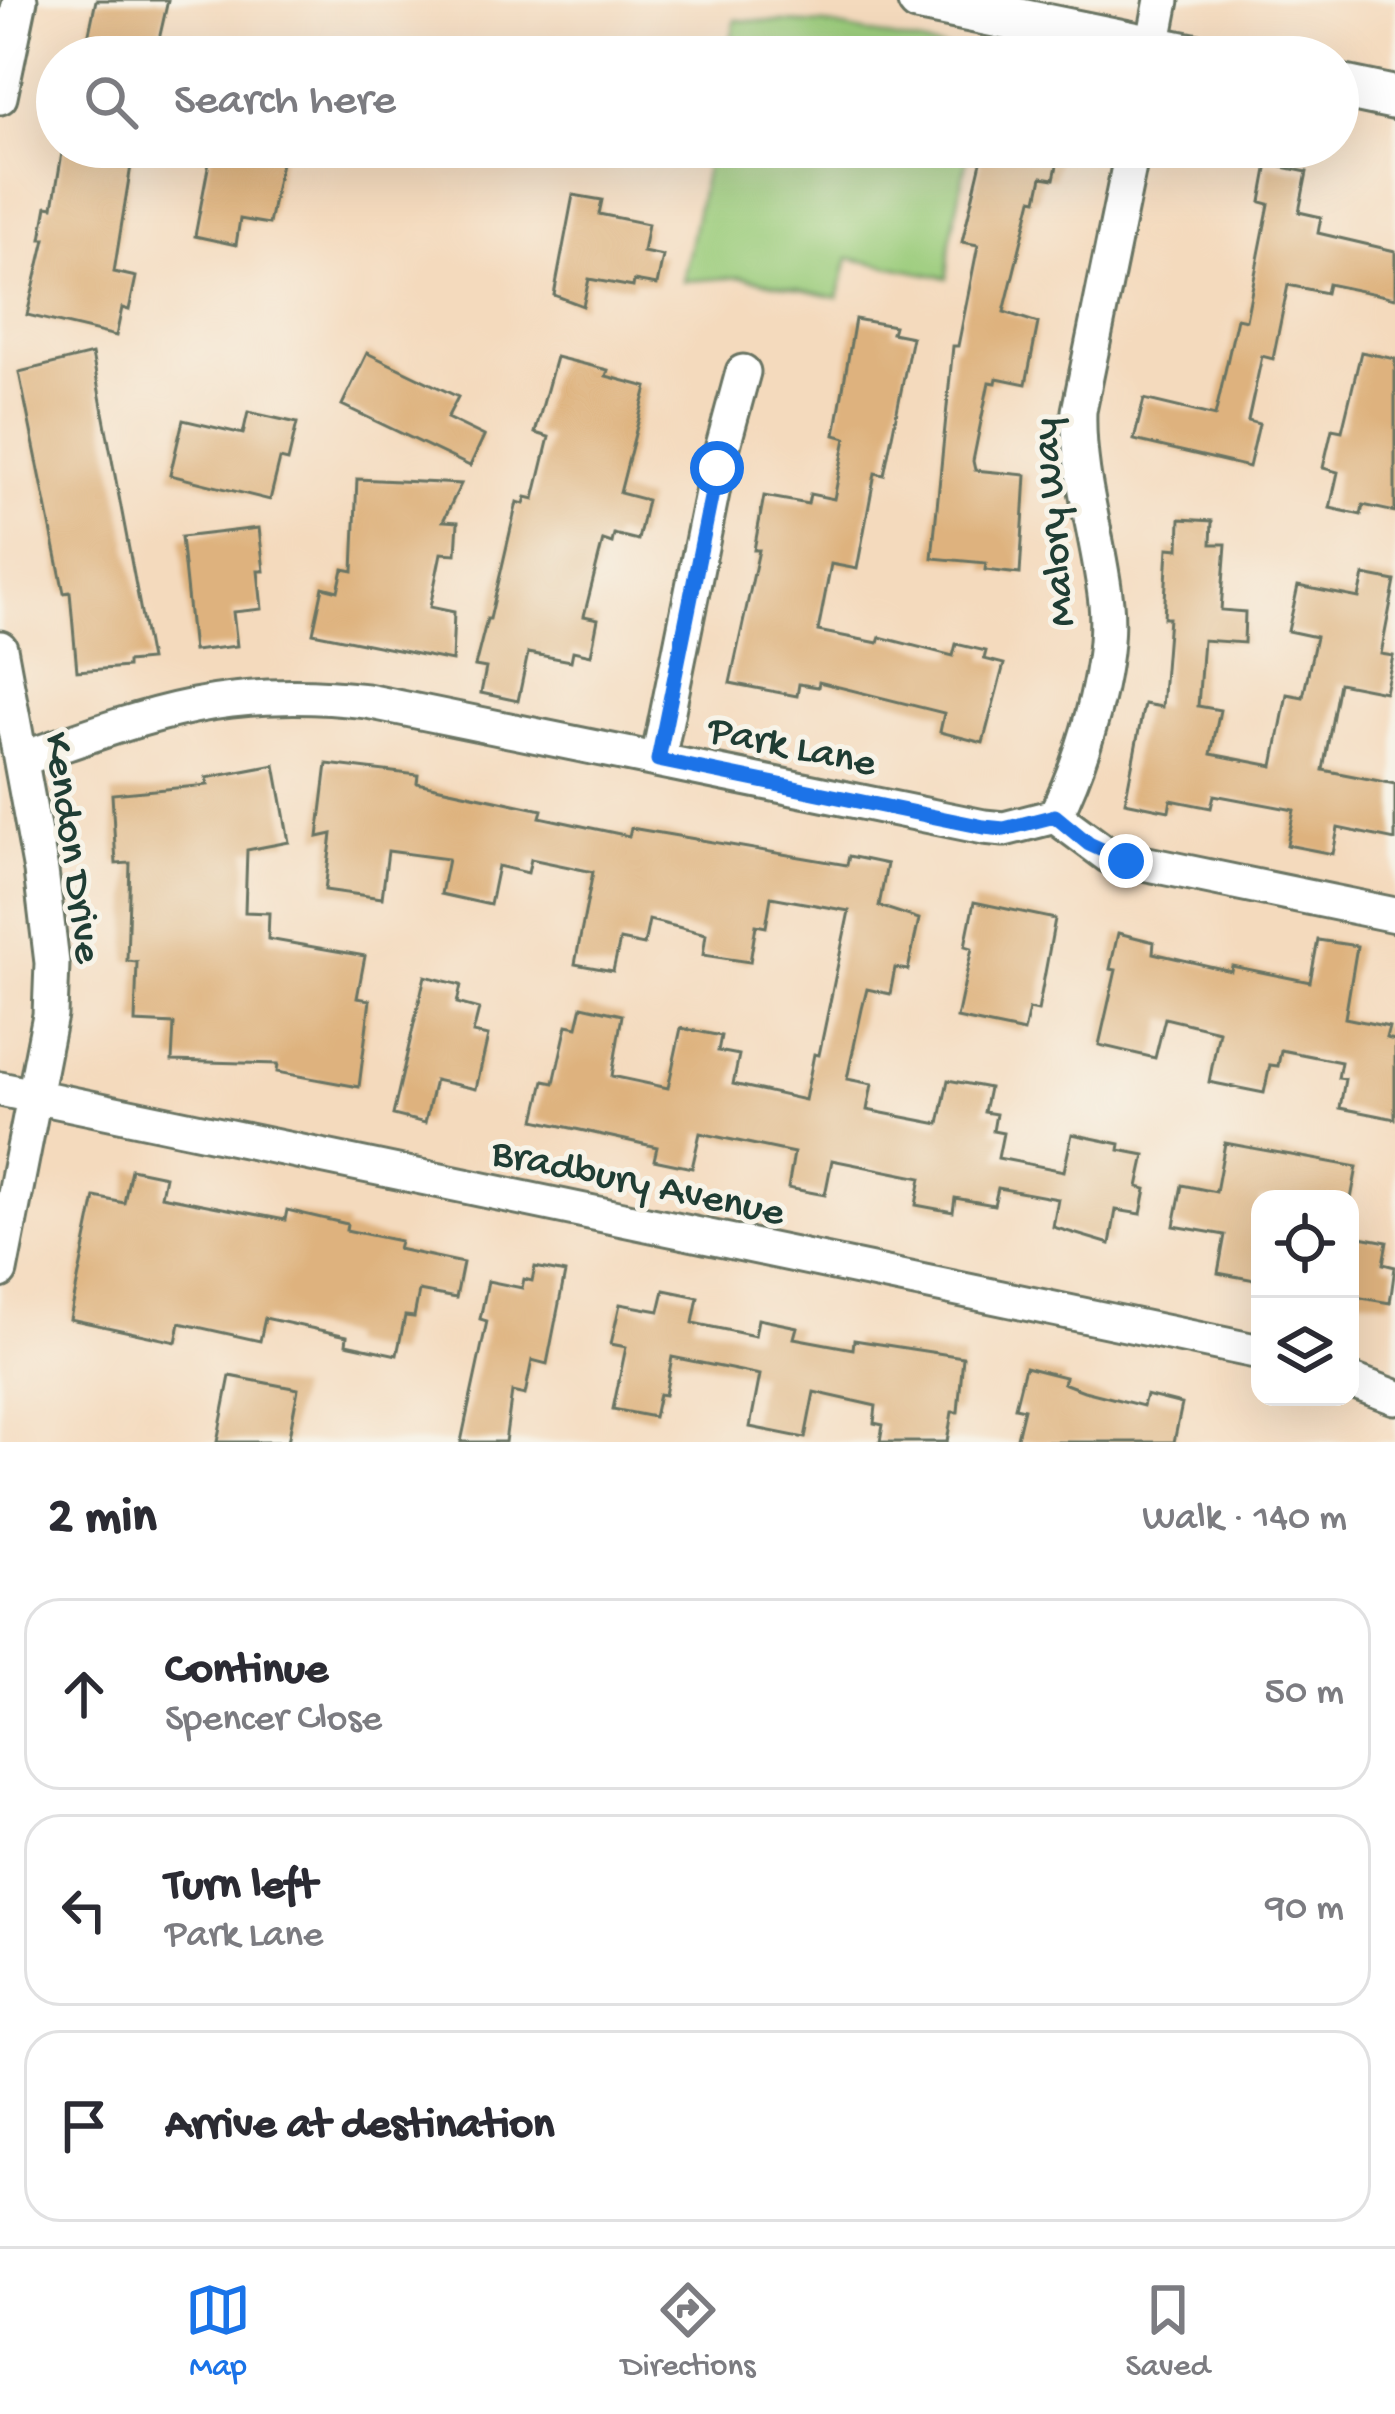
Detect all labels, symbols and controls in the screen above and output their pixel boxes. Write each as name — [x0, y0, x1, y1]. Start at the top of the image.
search box — [36, 36, 1359, 168]
icon: search — [78, 69, 144, 135]
text: Search here — [174, 76, 396, 129]
street label: Malory Way — [1023, 416, 1090, 628]
route start — [690, 441, 744, 495]
street label: Park Lane — [701, 707, 881, 791]
street label: Kendon Drive — [29, 729, 110, 968]
route end — [1099, 834, 1153, 888]
street label: Bradbury Avenue — [486, 1130, 790, 1241]
map controls — [1251, 1190, 1359, 1406]
button: locate — [1251, 1190, 1359, 1298]
button: layers — [1251, 1298, 1359, 1406]
text: 2 min — [48, 1490, 157, 1550]
text: Walk · 140 m — [1142, 1497, 1347, 1543]
text: Continue — [165, 1645, 328, 1698]
icon: ahead — [51, 1661, 117, 1727]
text: 50 m — [1264, 1671, 1344, 1717]
text: Spencer Close — [165, 1698, 382, 1744]
text: Turn left — [165, 1861, 317, 1914]
icon: left — [51, 1877, 117, 1943]
text: 90 m — [1265, 1887, 1344, 1933]
text: Park Lane — [165, 1914, 323, 1960]
icon: arrive — [51, 2093, 117, 2159]
text: Arrive at destination — [165, 2100, 554, 2153]
tab: Map — [185, 2277, 251, 2387]
tab: Directions — [621, 2277, 755, 2387]
tab: Saved — [1125, 2277, 1210, 2387]

